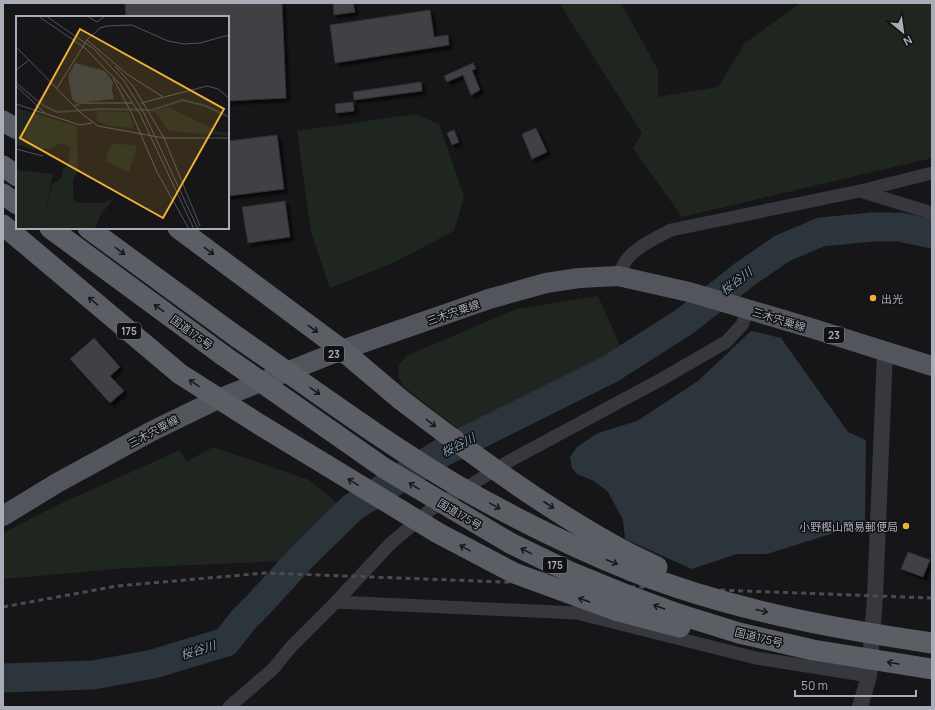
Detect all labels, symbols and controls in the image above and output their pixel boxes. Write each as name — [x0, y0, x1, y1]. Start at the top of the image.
north arrow — [883, 12, 923, 52]
inset map — [16, 16, 229, 229]
text: N — [901, 33, 915, 50]
one-way arrow — [114, 247, 125, 255]
one-way arrow — [204, 247, 215, 256]
water label: 桜谷川 — [717, 262, 757, 299]
place label: 出光 — [881, 291, 903, 306]
marker: 出光 — [868, 293, 878, 303]
one-way arrow — [88, 296, 98, 305]
street label: 三木宍粟線 — [425, 296, 481, 328]
one-way arrow — [154, 304, 165, 312]
street label: 三木宍粟線 — [751, 304, 807, 334]
street label: 国道175号 — [168, 311, 216, 353]
road number: 175 — [117, 323, 141, 339]
one-way arrow — [308, 325, 319, 334]
road number: 23 — [824, 327, 844, 343]
road number: 23 — [324, 346, 344, 362]
one-way arrow — [189, 379, 200, 387]
one-way arrow — [309, 387, 320, 395]
street label: 三木宍粟線 — [125, 411, 181, 451]
one-way arrow — [426, 418, 437, 427]
water label: 桜谷川 — [438, 428, 480, 461]
one-way arrow — [347, 477, 359, 485]
one-way arrow — [409, 482, 420, 490]
street label: 国道175号 — [435, 495, 485, 533]
one-way arrow — [543, 502, 555, 510]
one-way arrow — [489, 503, 501, 511]
place label: 小野樫山簡易郵便局 — [799, 519, 898, 534]
marker: 小野樫山簡易郵便局 — [901, 521, 911, 531]
one-way arrow — [459, 544, 471, 551]
one-way arrow — [520, 547, 532, 554]
road number: 175 — [543, 557, 567, 573]
one-way arrow — [606, 559, 618, 567]
one-way arrow — [578, 595, 590, 603]
one-way arrow — [652, 603, 665, 610]
one-way arrow — [756, 608, 769, 616]
street label: 国道175号 — [733, 624, 785, 650]
water label: 桜谷川 — [178, 636, 220, 663]
one-way arrow — [887, 659, 900, 667]
scale bar — [795, 672, 916, 698]
text: 50 m — [801, 677, 828, 694]

